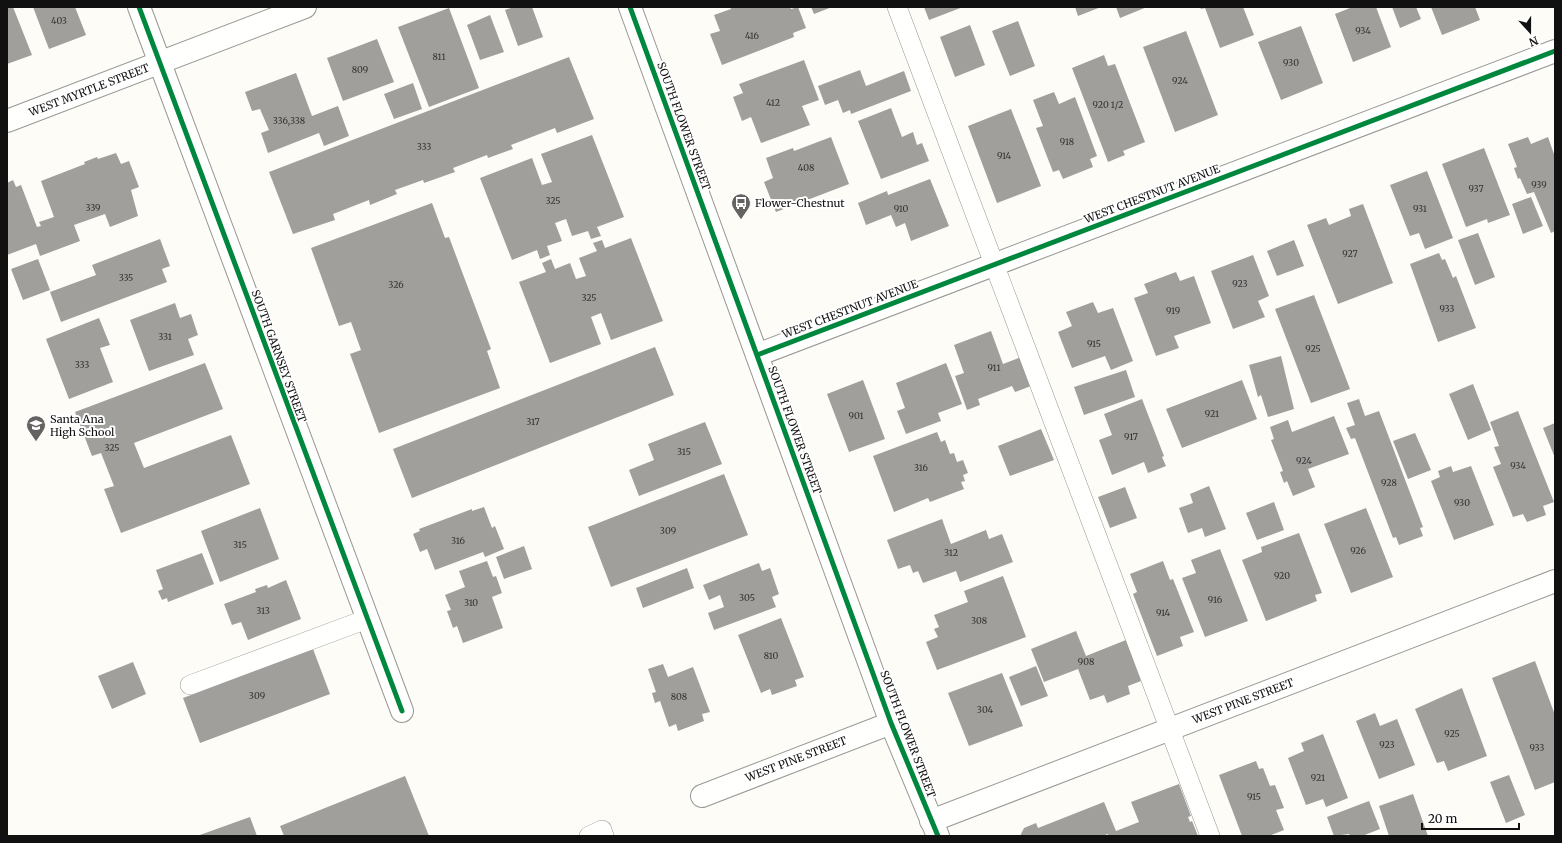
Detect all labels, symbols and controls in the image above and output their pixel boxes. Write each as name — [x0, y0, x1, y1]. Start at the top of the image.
north arrow — [1510, 12, 1550, 52]
house number: 403 — [51, 15, 67, 26]
house number: 934 — [1355, 25, 1371, 36]
house number: 416 — [745, 30, 760, 41]
text: N — [1527, 33, 1540, 50]
house number: 811 — [433, 51, 445, 62]
house number: 930 — [1283, 57, 1299, 68]
street label: WEST MYRTLE STREET — [26, 60, 151, 120]
street label: SOUTH FLOWER STREET — [654, 60, 714, 192]
house number: 809 — [352, 64, 368, 75]
house number: 924 — [1172, 75, 1188, 86]
house number: 412 — [766, 97, 780, 108]
house number: 920 1/2 — [1093, 99, 1123, 110]
house number: 336,338 — [273, 115, 305, 127]
house number: 918 — [1060, 136, 1074, 147]
house number: 333 — [417, 141, 431, 152]
house number: 914 — [997, 150, 1012, 161]
house number: 408 — [798, 162, 814, 173]
street label: WEST CHESTNUT AVENUE — [1081, 162, 1222, 227]
house number: 939 — [1531, 179, 1547, 190]
house number: 937 — [1468, 183, 1484, 194]
bus stop icon: Flower-Chestnut — [730, 192, 752, 220]
house number: 325 — [545, 195, 561, 206]
place label: Flower-Chestnut — [755, 196, 845, 210]
house number: 339 — [85, 202, 101, 213]
house number: 910 — [894, 203, 908, 214]
house number: 931 — [1413, 203, 1427, 214]
house number: 927 — [1342, 248, 1358, 259]
house number: 335 — [119, 272, 133, 283]
street label: WEST CHESTNUT AVENUE — [779, 277, 920, 342]
house number: 923 — [1232, 278, 1248, 289]
house number: 326 — [388, 279, 404, 290]
street label: SOUTH GARNSEY STREET — [248, 288, 310, 425]
house number: 325 — [581, 292, 597, 303]
house number: 933 — [1440, 303, 1454, 314]
house number: 919 — [1166, 305, 1180, 316]
house number: 331 — [158, 331, 172, 342]
house number: 915 — [1087, 338, 1101, 349]
house number: 925 — [1305, 343, 1321, 354]
house number: 333 — [75, 359, 89, 370]
house number: 911 — [988, 362, 1000, 373]
street label: SOUTH FLOWER STREET — [765, 364, 825, 496]
house number: 921 — [1205, 408, 1219, 419]
house number: 901 — [849, 410, 863, 421]
place label: Santa Ana High School — [50, 412, 115, 439]
school or university icon: Santa Ana High School — [25, 414, 47, 442]
house number: 317 — [526, 416, 540, 427]
house number: 917 — [1124, 431, 1138, 442]
house number: 325 — [104, 442, 120, 453]
house number: 315 — [677, 446, 691, 457]
house number: 924 — [1296, 455, 1312, 466]
house number: 934 — [1510, 460, 1526, 471]
house number: 316 — [914, 462, 929, 473]
house number: 928 — [1381, 477, 1397, 488]
house number: 930 — [1454, 497, 1470, 508]
house number: 309 — [660, 525, 676, 536]
house number: 316 — [451, 535, 466, 546]
house number: 315 — [233, 539, 247, 550]
house number: 926 — [1350, 545, 1366, 556]
house number: 312 — [944, 547, 958, 558]
house number: 920 — [1274, 570, 1290, 581]
house number: 305 — [739, 592, 755, 603]
house number: 916 — [1208, 594, 1223, 605]
house number: 310 — [464, 597, 478, 608]
house number: 313 — [256, 605, 270, 616]
house number: 914 — [1156, 607, 1171, 618]
house number: 308 — [971, 615, 987, 626]
house number: 810 — [764, 650, 778, 661]
house number: 908 — [1078, 656, 1094, 667]
street label: SOUTH FLOWER STREET — [877, 668, 939, 800]
street label: WEST PINE STREET — [1189, 675, 1296, 727]
house number: 309 — [249, 690, 265, 701]
house number: 808 — [671, 691, 687, 702]
house number: 304 — [977, 704, 994, 715]
house number: 925 — [1444, 728, 1460, 739]
street label: WEST PINE STREET — [742, 733, 849, 785]
house number: 923 — [1379, 739, 1395, 750]
house number: 933 — [1530, 742, 1544, 753]
house number: 921 — [1311, 772, 1325, 783]
house number: 915 — [1247, 791, 1261, 802]
scale bar — [1422, 805, 1519, 831]
text: 20 m — [1428, 811, 1457, 826]

